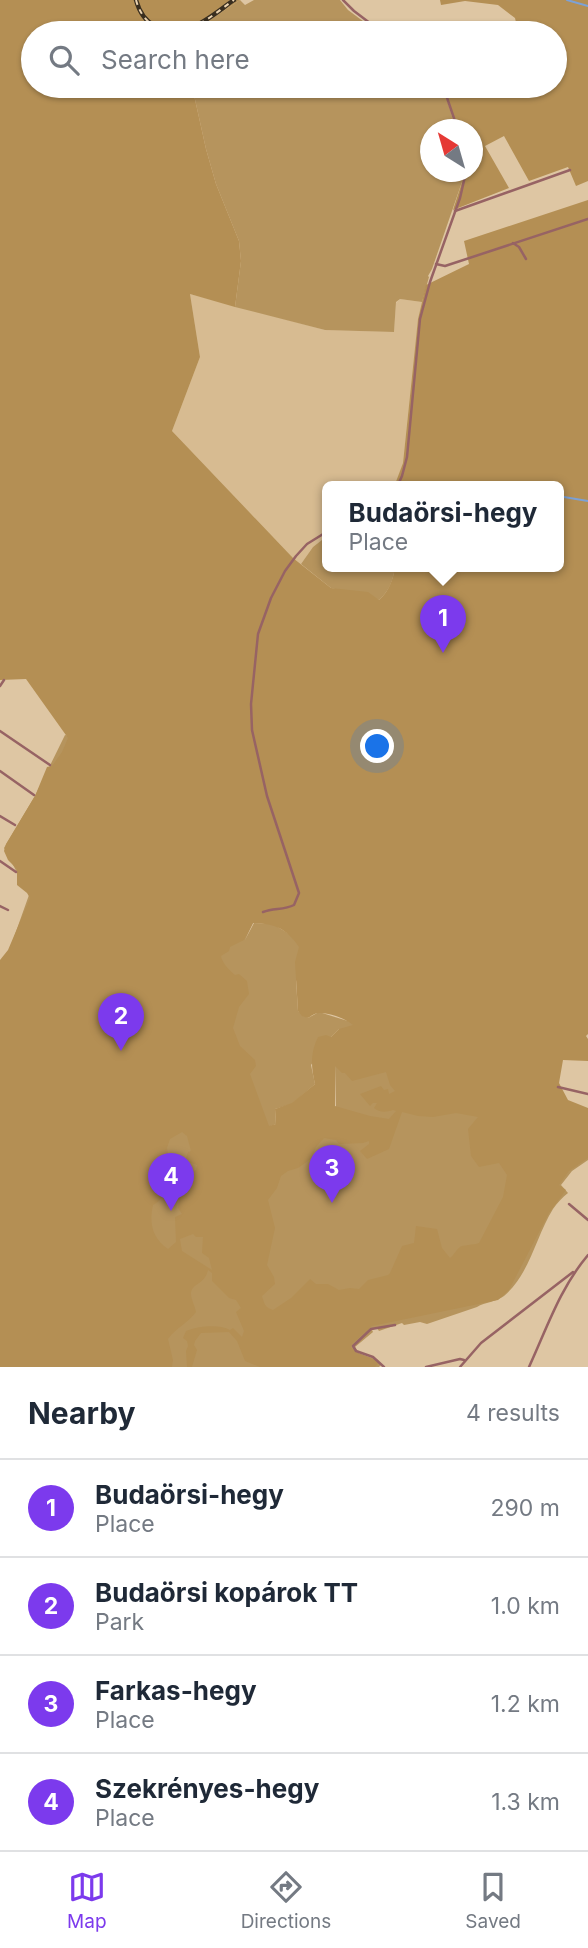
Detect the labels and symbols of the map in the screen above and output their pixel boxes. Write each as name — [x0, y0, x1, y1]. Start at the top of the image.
north arrow — [420, 119, 483, 182]
pin: 1 — [420, 595, 466, 653]
your location — [360, 729, 394, 763]
pin: 2 — [98, 993, 144, 1051]
pin: 3 — [309, 1145, 355, 1203]
pin: 4 — [148, 1153, 194, 1211]

